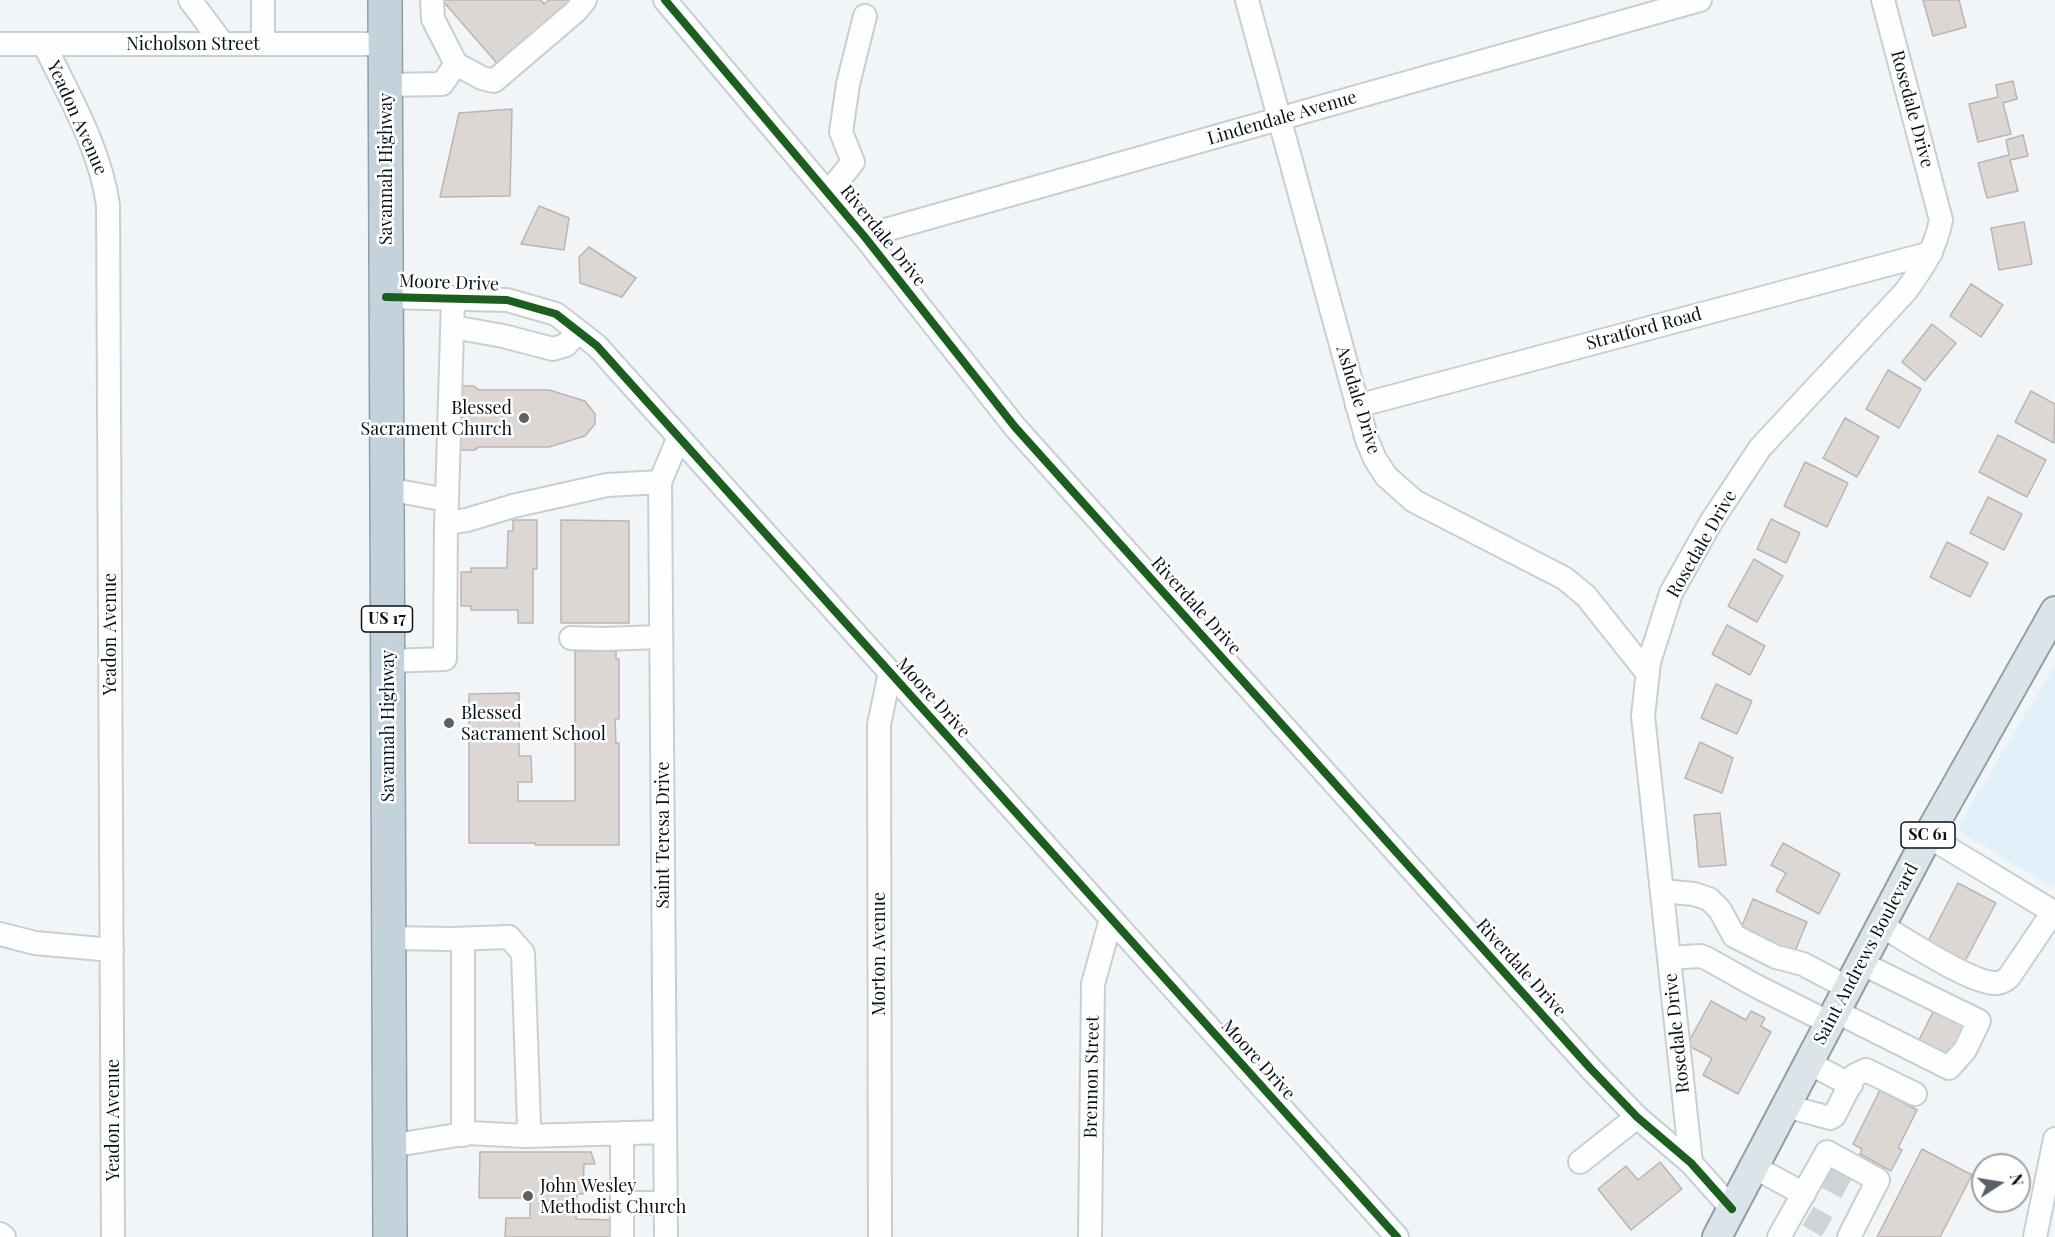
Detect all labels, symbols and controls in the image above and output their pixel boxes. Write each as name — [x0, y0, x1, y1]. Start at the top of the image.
street label: Nicholson Street — [126, 33, 260, 55]
street label: Rosedale Drive — [1886, 48, 1938, 170]
street label: Yeadon Avenue — [42, 58, 112, 178]
street label: Lindendale Avenue — [1205, 86, 1359, 150]
street label: Savannah Highway — [375, 93, 397, 245]
street label: Riverdale Drive — [835, 181, 931, 291]
street label: Moore Drive — [398, 270, 500, 296]
street label: Stratford Road — [1584, 303, 1704, 355]
street label: Ashdale Drive — [1331, 343, 1385, 457]
place label: Blessed Sacrament Church — [360, 397, 512, 440]
marker: Blessed Sacrament Church — [517, 411, 531, 425]
street label: Rosedale Drive — [1662, 486, 1742, 602]
street label: Riverdale Drive — [1146, 553, 1246, 659]
street label: Yeadon Avenue — [99, 573, 121, 695]
road number: US 17 — [362, 606, 412, 632]
street label: Savannah Highway — [377, 650, 399, 802]
street label: Moore Drive — [891, 653, 975, 743]
place label: Blessed Sacrament School — [461, 702, 606, 744]
marker: Blessed Sacrament School — [442, 716, 456, 730]
street label: Saint Teresa Drive — [652, 761, 674, 909]
road number: SC 61 — [1901, 822, 1955, 848]
street label: Saint Andrews Boulevard — [1809, 860, 1923, 1048]
street label: Morton Avenue — [868, 892, 890, 1016]
street label: Riverdale Drive — [1471, 915, 1571, 1021]
street label: Rosedale Drive — [1660, 972, 1694, 1094]
street label: Brennon Street — [1080, 1015, 1104, 1139]
street label: Moore Drive — [1216, 1015, 1300, 1105]
street label: Yeadon Avenue — [102, 1059, 124, 1181]
north arrow — [1971, 1153, 2031, 1213]
text: N — [2006, 1172, 2029, 1187]
place label: John Wesley Methodist Church — [540, 1175, 686, 1218]
marker: John Wesley Methodist Church — [521, 1189, 535, 1203]

